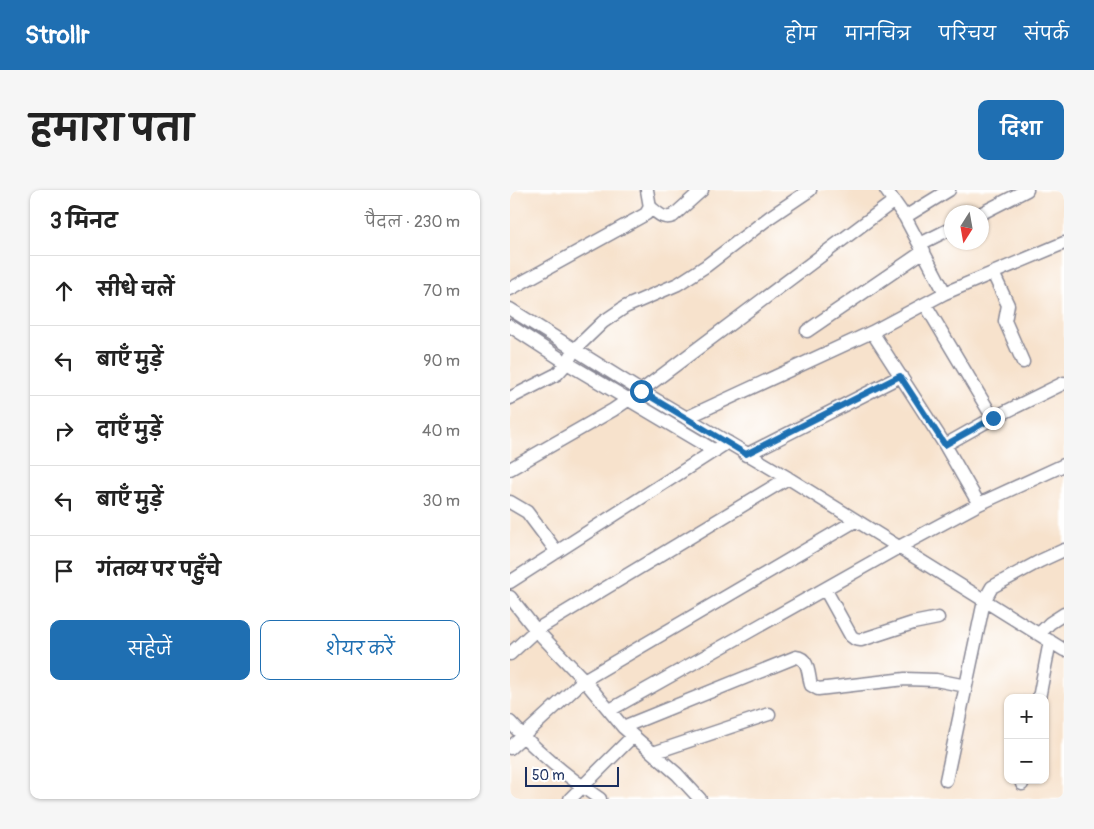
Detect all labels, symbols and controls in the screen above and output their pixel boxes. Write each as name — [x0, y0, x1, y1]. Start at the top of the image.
text: Strollr — [25, 21, 90, 50]
text: होम — [785, 23, 817, 46]
text: मानचित्र — [845, 23, 911, 46]
text: परिचय — [939, 23, 996, 46]
text: संपर्क — [1024, 23, 1069, 46]
button: दिशा — [978, 100, 1064, 160]
text: हमारा पता — [30, 107, 193, 151]
north arrow — [944, 205, 989, 250]
text: 3 मिनट — [50, 208, 117, 235]
text: पैदल · 230 m — [365, 212, 460, 232]
icon: ahead — [50, 277, 78, 305]
text: सीधे चलें — [97, 278, 174, 302]
text: 70 m — [423, 281, 460, 301]
icon: left — [50, 347, 78, 375]
text: बाएँ मुड़ें — [97, 348, 163, 372]
text: 90 m — [423, 351, 460, 371]
route start — [630, 380, 653, 403]
route end — [982, 407, 1005, 430]
icon: right — [50, 417, 78, 445]
text: दाएँ मुड़ें — [97, 418, 162, 442]
text: 40 m — [422, 421, 460, 441]
icon: left — [50, 487, 78, 515]
text: बाएँ मुड़ें — [97, 488, 163, 512]
text: 30 m — [422, 491, 460, 511]
icon: arrive — [50, 557, 78, 585]
text: गंतव्य पर पहुँचे — [97, 558, 221, 582]
button: सहेजें — [50, 620, 250, 680]
button: शेयर करें — [260, 620, 460, 680]
map controls — [1004, 694, 1049, 784]
button: + — [1004, 694, 1049, 739]
button: − — [1004, 739, 1049, 784]
scale bar — [525, 764, 619, 787]
text: 50 m — [532, 767, 565, 784]

